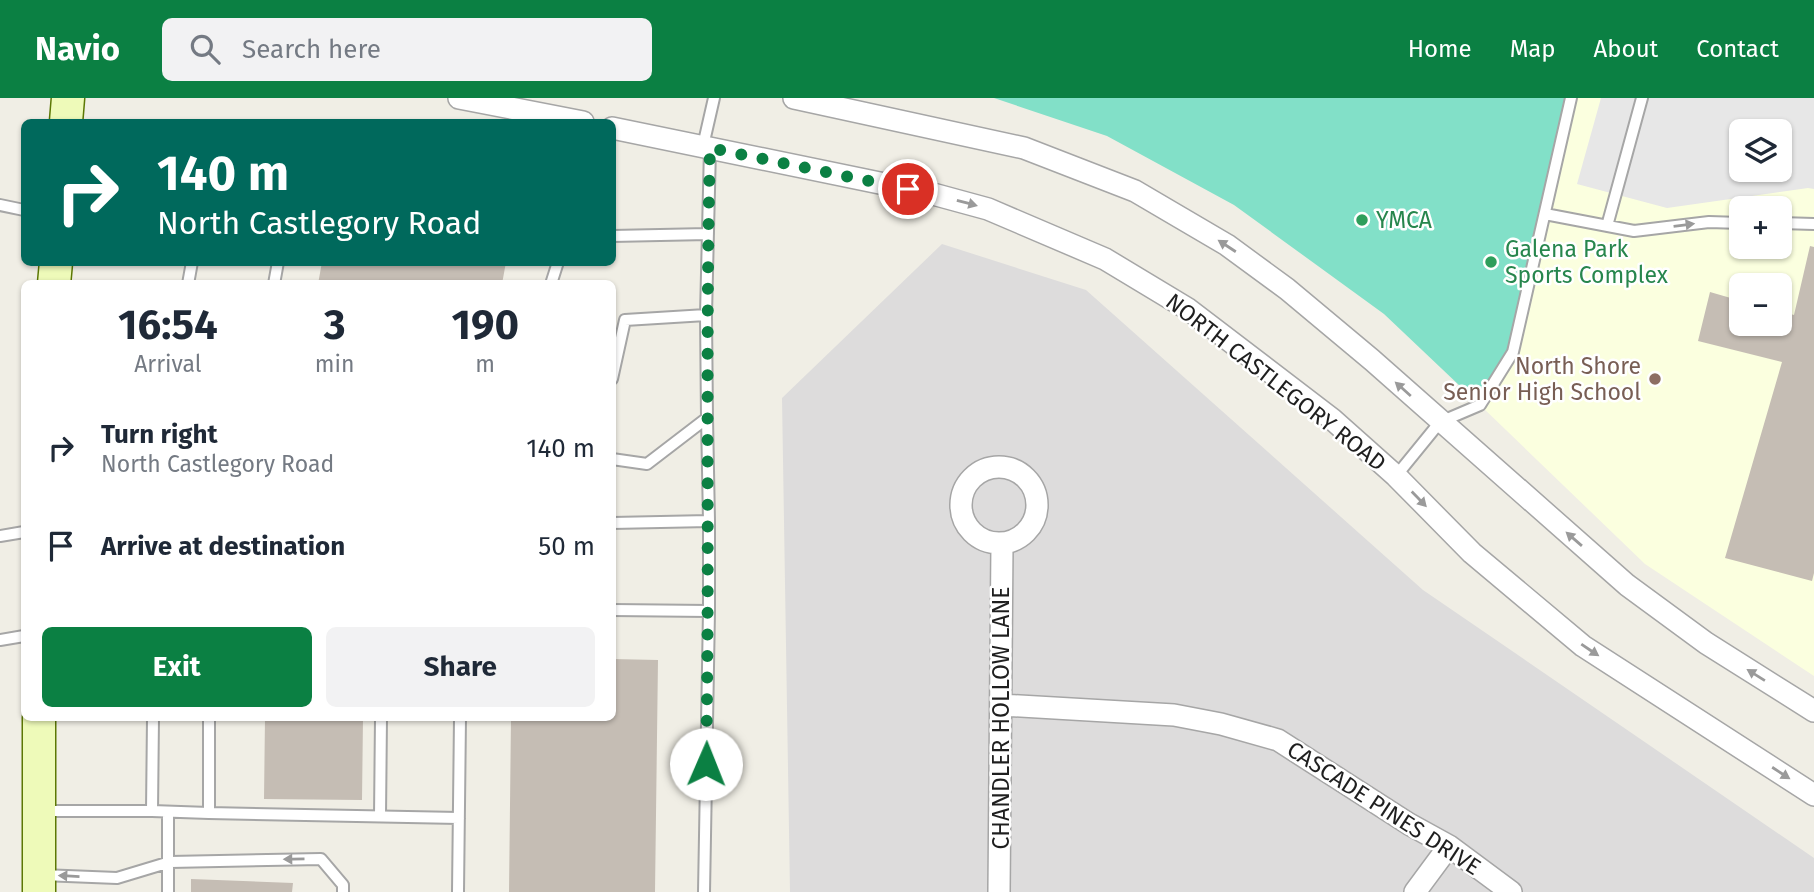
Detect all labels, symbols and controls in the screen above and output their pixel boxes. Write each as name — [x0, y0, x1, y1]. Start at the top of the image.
search box — [162, 18, 652, 81]
text: Navio — [35, 29, 120, 69]
icon: search — [186, 30, 224, 68]
text: Search here — [242, 34, 381, 65]
text: Home — [1408, 35, 1472, 63]
text: Map — [1510, 35, 1556, 63]
text: About — [1594, 35, 1658, 63]
text: Contact — [1696, 35, 1779, 63]
map controls — [1729, 119, 1792, 336]
button: layers — [1729, 119, 1792, 182]
text: 140 m — [157, 144, 289, 203]
icon: right — [42, 147, 133, 238]
pin — [878, 159, 938, 219]
icon: arrive — [889, 170, 927, 208]
button: + — [1729, 196, 1792, 259]
one-way arrow — [956, 198, 978, 209]
text: North Castlegory Road — [157, 204, 481, 242]
place label: YMCA — [1376, 206, 1433, 234]
marker: YMCA — [1354, 212, 1370, 228]
one-way arrow — [1674, 219, 1696, 230]
place label: Galena Park Sports Complex — [1505, 235, 1669, 289]
one-way arrow — [1217, 239, 1236, 252]
marker: Galena Park Sports Complex — [1483, 254, 1499, 270]
button: − — [1729, 273, 1792, 336]
street label: NORTH CASTLEGORY ROAD — [1160, 287, 1392, 477]
text: 16:54 — [118, 300, 218, 350]
text: 3 — [324, 300, 346, 350]
text: 190 — [451, 300, 519, 350]
text: Arrival — [134, 350, 202, 378]
text: min — [315, 350, 354, 378]
text: m — [475, 350, 495, 378]
place label: North Shore Senior High School — [1443, 352, 1641, 406]
marker: North Shore Senior High School — [1647, 371, 1663, 387]
one-way arrow — [1394, 381, 1412, 397]
text: Turn right — [101, 419, 218, 450]
icon: right — [42, 429, 80, 467]
text: 140 m — [526, 433, 595, 464]
text: North Castlegory Road — [101, 450, 334, 478]
one-way arrow — [1411, 491, 1428, 508]
icon: arrive — [42, 527, 80, 565]
text: Arrive at destination — [101, 531, 345, 562]
text: 50 m — [538, 531, 595, 562]
one-way arrow — [1565, 531, 1583, 547]
street label: CHANDLER HOLLOW LANE — [987, 586, 1015, 850]
button: Exit — [42, 627, 312, 707]
button: Share — [326, 627, 595, 707]
one-way arrow — [1580, 643, 1599, 656]
one-way arrow — [1747, 668, 1766, 681]
position arrow — [669, 727, 743, 801]
street label: CASCADE PINES DRIVE — [1282, 735, 1486, 881]
one-way arrow — [1771, 766, 1791, 779]
one-way arrow — [282, 854, 304, 865]
one-way arrow — [58, 870, 80, 881]

